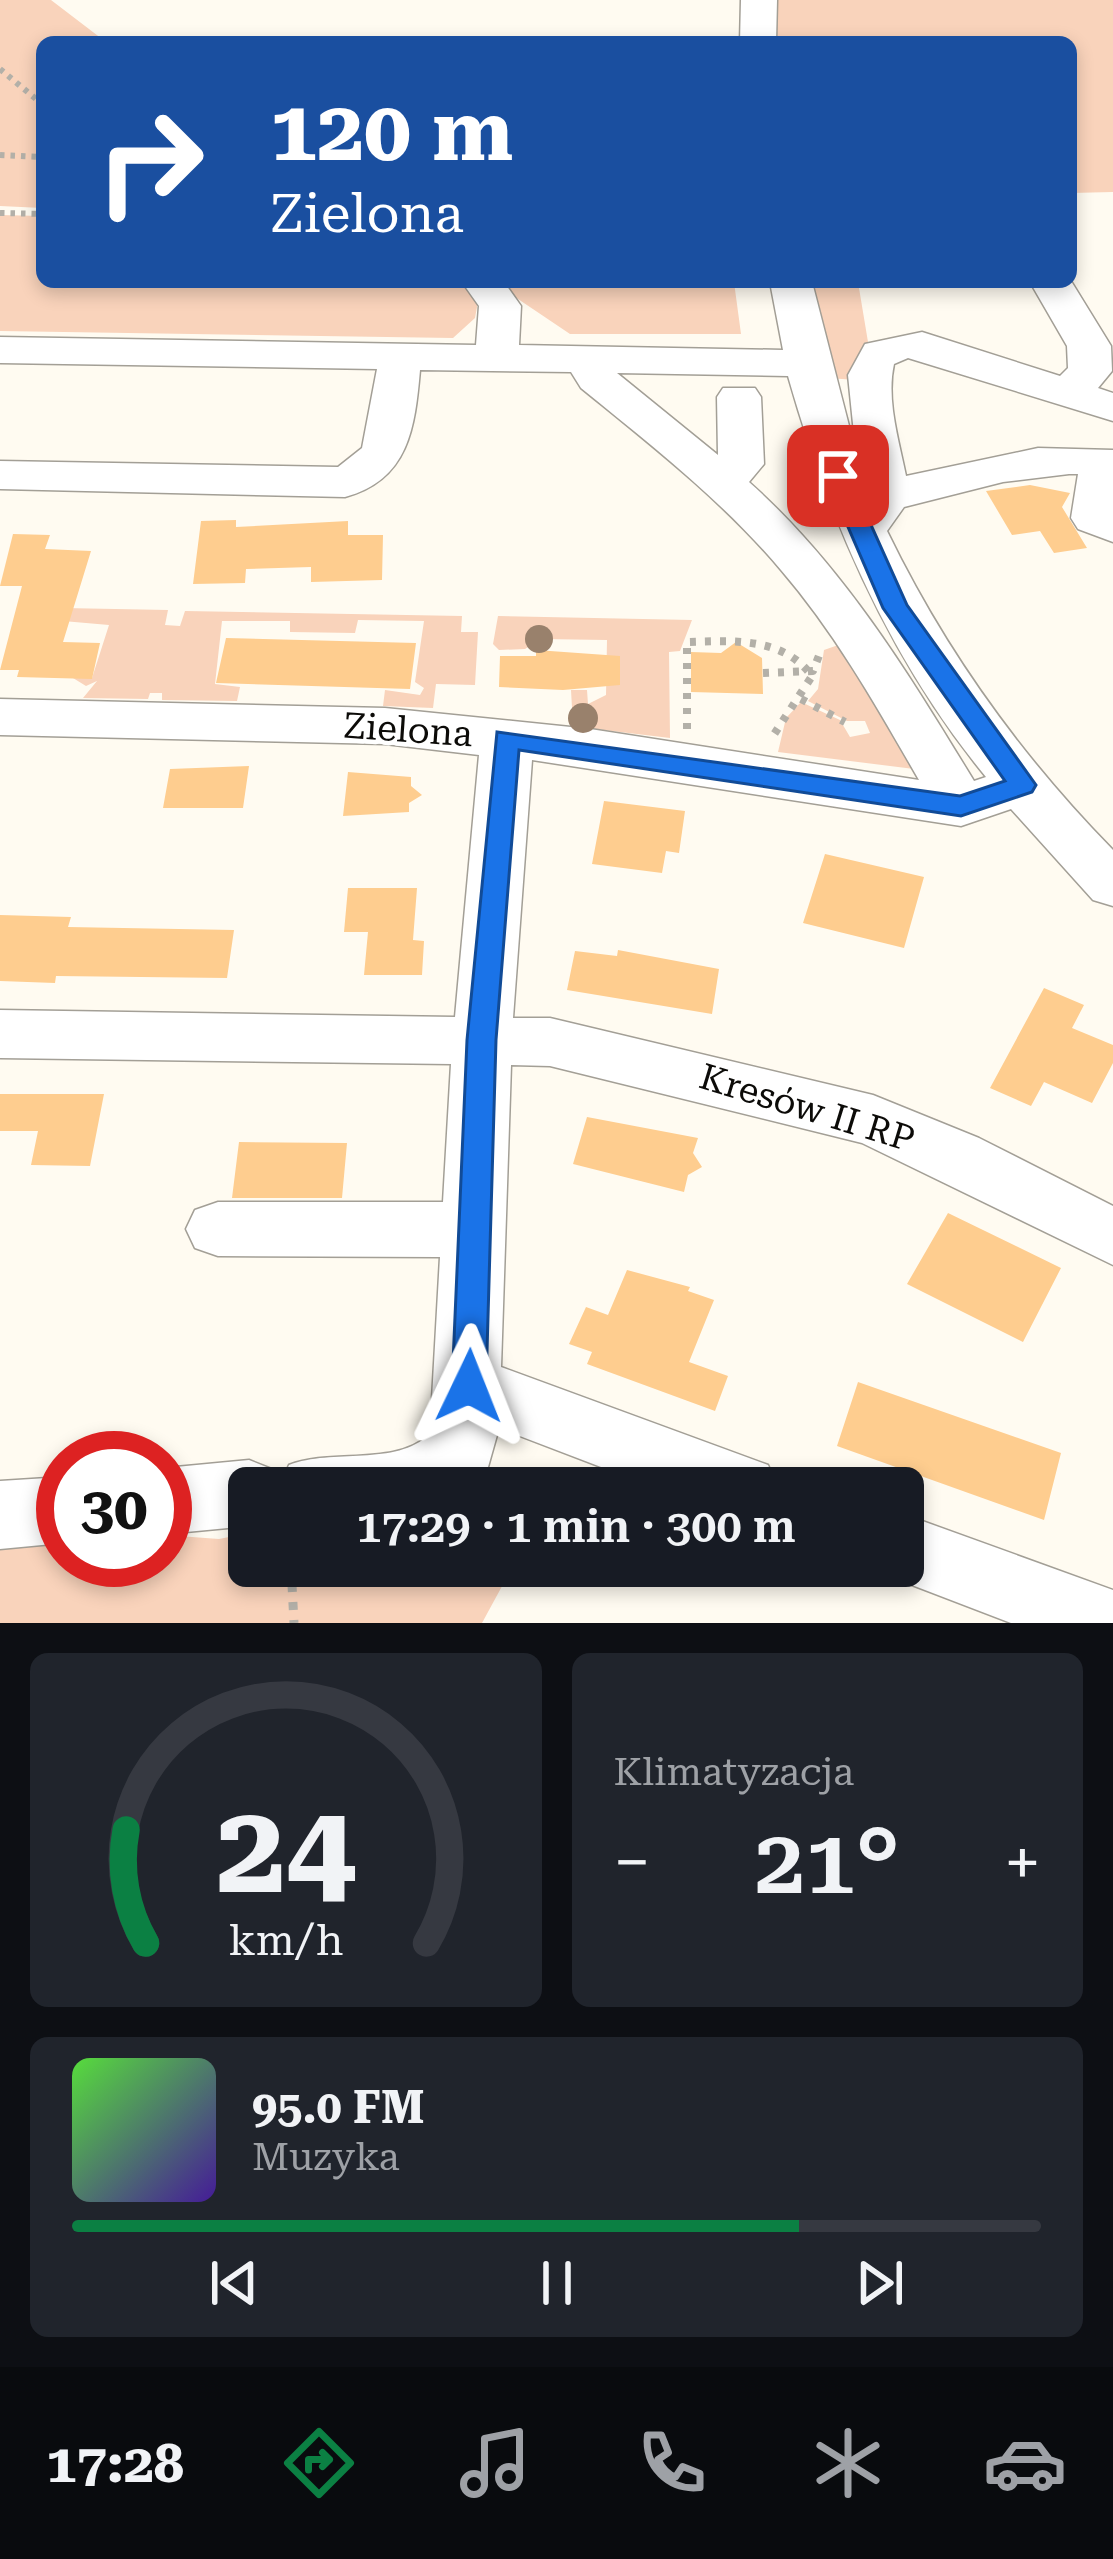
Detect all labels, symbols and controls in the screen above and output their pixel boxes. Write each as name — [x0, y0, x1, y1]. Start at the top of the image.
text: 120 m — [270, 82, 513, 180]
icon: right — [72, 84, 228, 240]
text: Zielona — [270, 182, 464, 245]
pin — [787, 425, 889, 527]
icon: arrive — [805, 443, 871, 509]
street label: Zielona — [342, 705, 474, 755]
street label: Kresów II RP — [695, 1055, 919, 1161]
position arrow — [406, 1323, 532, 1449]
speed limit sign: 30 — [36, 1431, 192, 1587]
text: 17:29 · 1 min · 300 m — [356, 1500, 796, 1553]
text: Klimatyzacja — [614, 1749, 854, 1795]
text: 24 — [216, 1776, 356, 1922]
text: 21° — [755, 1810, 900, 1915]
text: − — [614, 1824, 650, 1901]
text: + — [1004, 1824, 1041, 1901]
text: km/h — [228, 1915, 343, 1965]
text: 95.0 FM — [252, 2081, 424, 2134]
text: Muzyka — [252, 2134, 400, 2180]
icon: previous — [201, 2250, 267, 2316]
icon: pause — [524, 2250, 590, 2316]
icon: next — [847, 2250, 913, 2316]
icon: directions — [277, 2421, 361, 2505]
icon: music — [453, 2421, 537, 2505]
icon: phone — [630, 2421, 714, 2505]
icon: climate — [806, 2421, 890, 2505]
icon: car — [983, 2421, 1067, 2505]
text: 17:28 — [46, 2432, 184, 2495]

